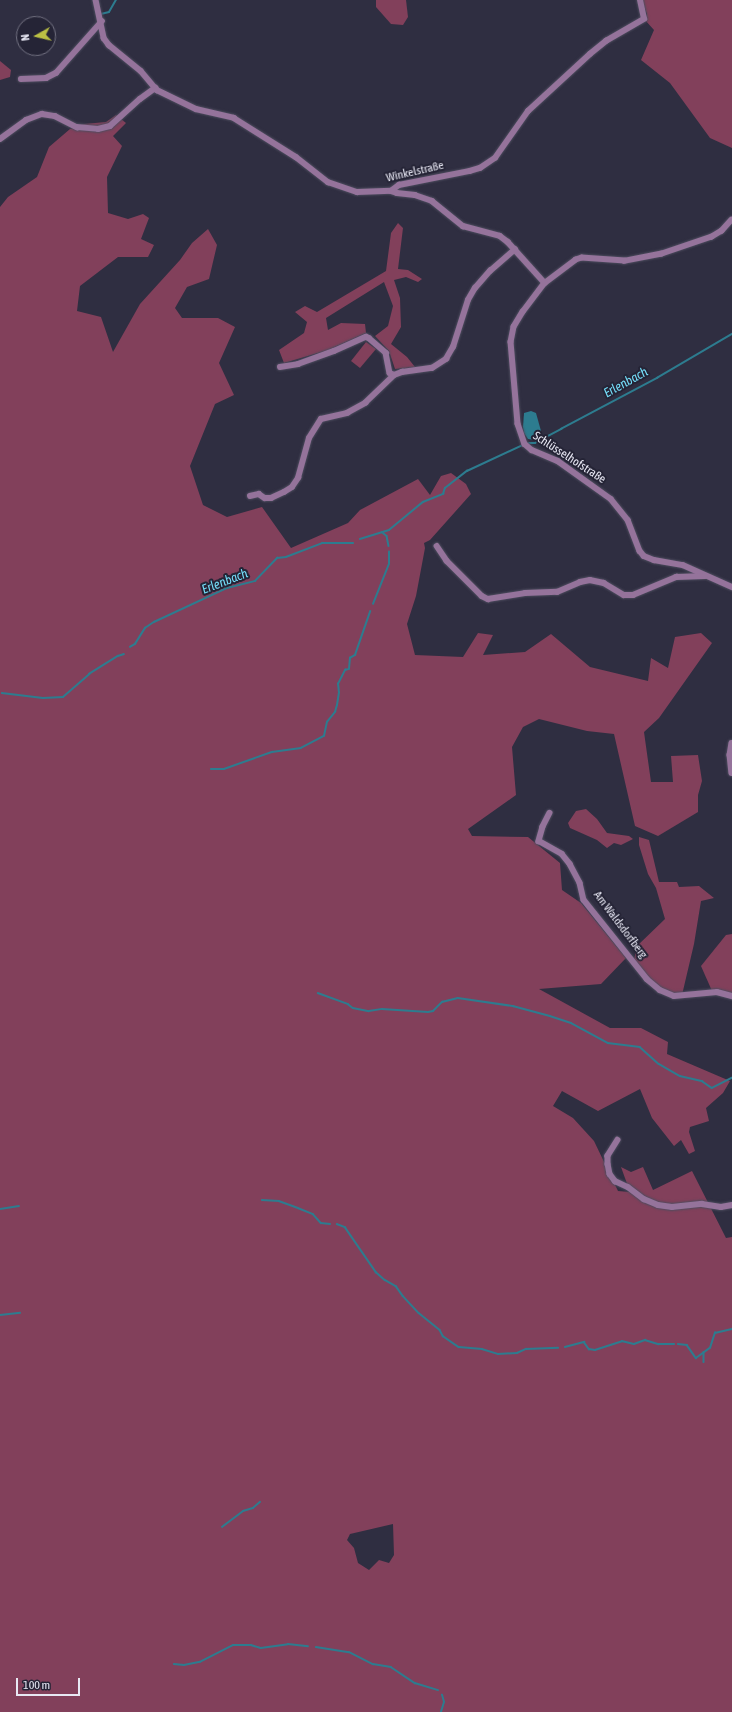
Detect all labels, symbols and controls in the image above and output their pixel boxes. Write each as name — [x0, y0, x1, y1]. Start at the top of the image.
north arrow — [16, 16, 56, 56]
text: N — [19, 33, 32, 42]
street label: Winkelstraße — [385, 158, 445, 186]
water label: Erlenbach — [601, 365, 651, 401]
street label: Schlüsselhofstraße — [530, 429, 608, 487]
water label: Erlenbach — [200, 566, 250, 598]
street label: Am Waldsdorfberg — [590, 888, 650, 962]
scale bar — [18, 1670, 82, 1696]
text: 100 m — [23, 1678, 50, 1692]

